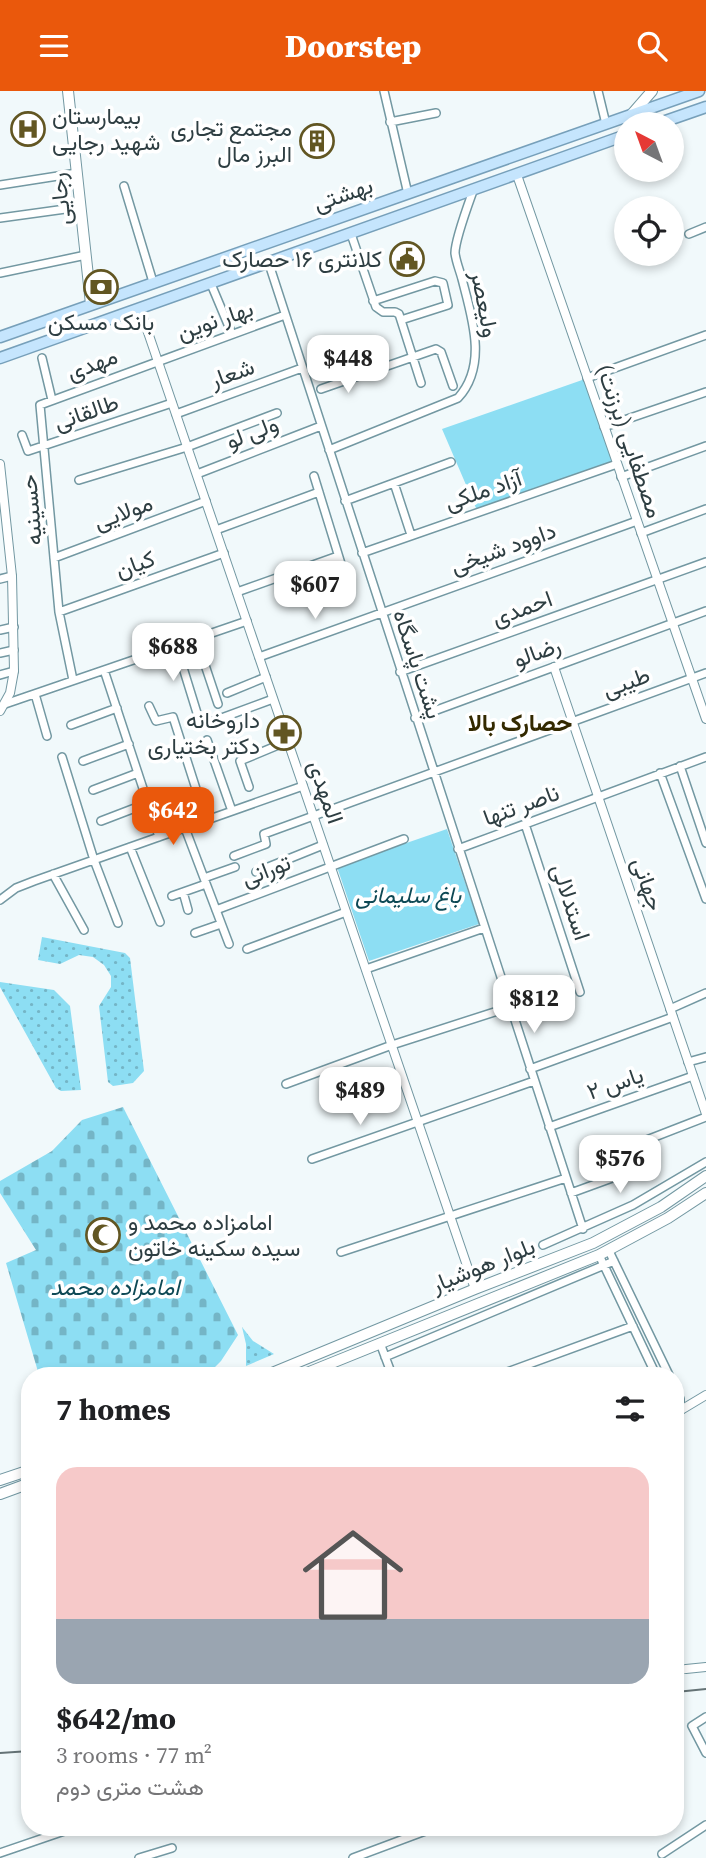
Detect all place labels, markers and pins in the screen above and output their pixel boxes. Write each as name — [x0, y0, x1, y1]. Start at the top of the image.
place label: بیمارستان شهید رجایی — [52, 100, 160, 158]
hospital icon: بیمارستان شهید رجایی — [9, 110, 47, 148]
place label: مجتمع تجاری البرز مال — [171, 112, 292, 170]
building icon: مجتمع تجاری البرز مال — [298, 122, 336, 160]
public building icon: کلانتری ۱۶ حصارک — [388, 240, 426, 278]
place label: کلانتری ۱۶ حصارک — [222, 243, 382, 275]
bank icon: بانک مسکن — [82, 268, 120, 306]
place label: بانک مسکن — [48, 306, 154, 338]
pin: $448 — [307, 335, 389, 395]
pin: $607 — [274, 561, 356, 621]
pin: $688 — [132, 623, 214, 683]
place label: داروخانه دکتر بختیاری — [147, 704, 260, 762]
pharmacy icon: داروخانه دکتر بختیاری — [265, 714, 303, 752]
pin: $642 — [132, 787, 214, 847]
pin: $812 — [493, 975, 575, 1035]
pin: $489 — [319, 1067, 401, 1127]
pin: $576 — [579, 1135, 661, 1195]
place label: امامزاده محمد و سیده سکینه خاتون — [128, 1206, 300, 1264]
mosque icon: امامزاده محمد و سیده سکینه خاتون — [84, 1216, 122, 1254]

